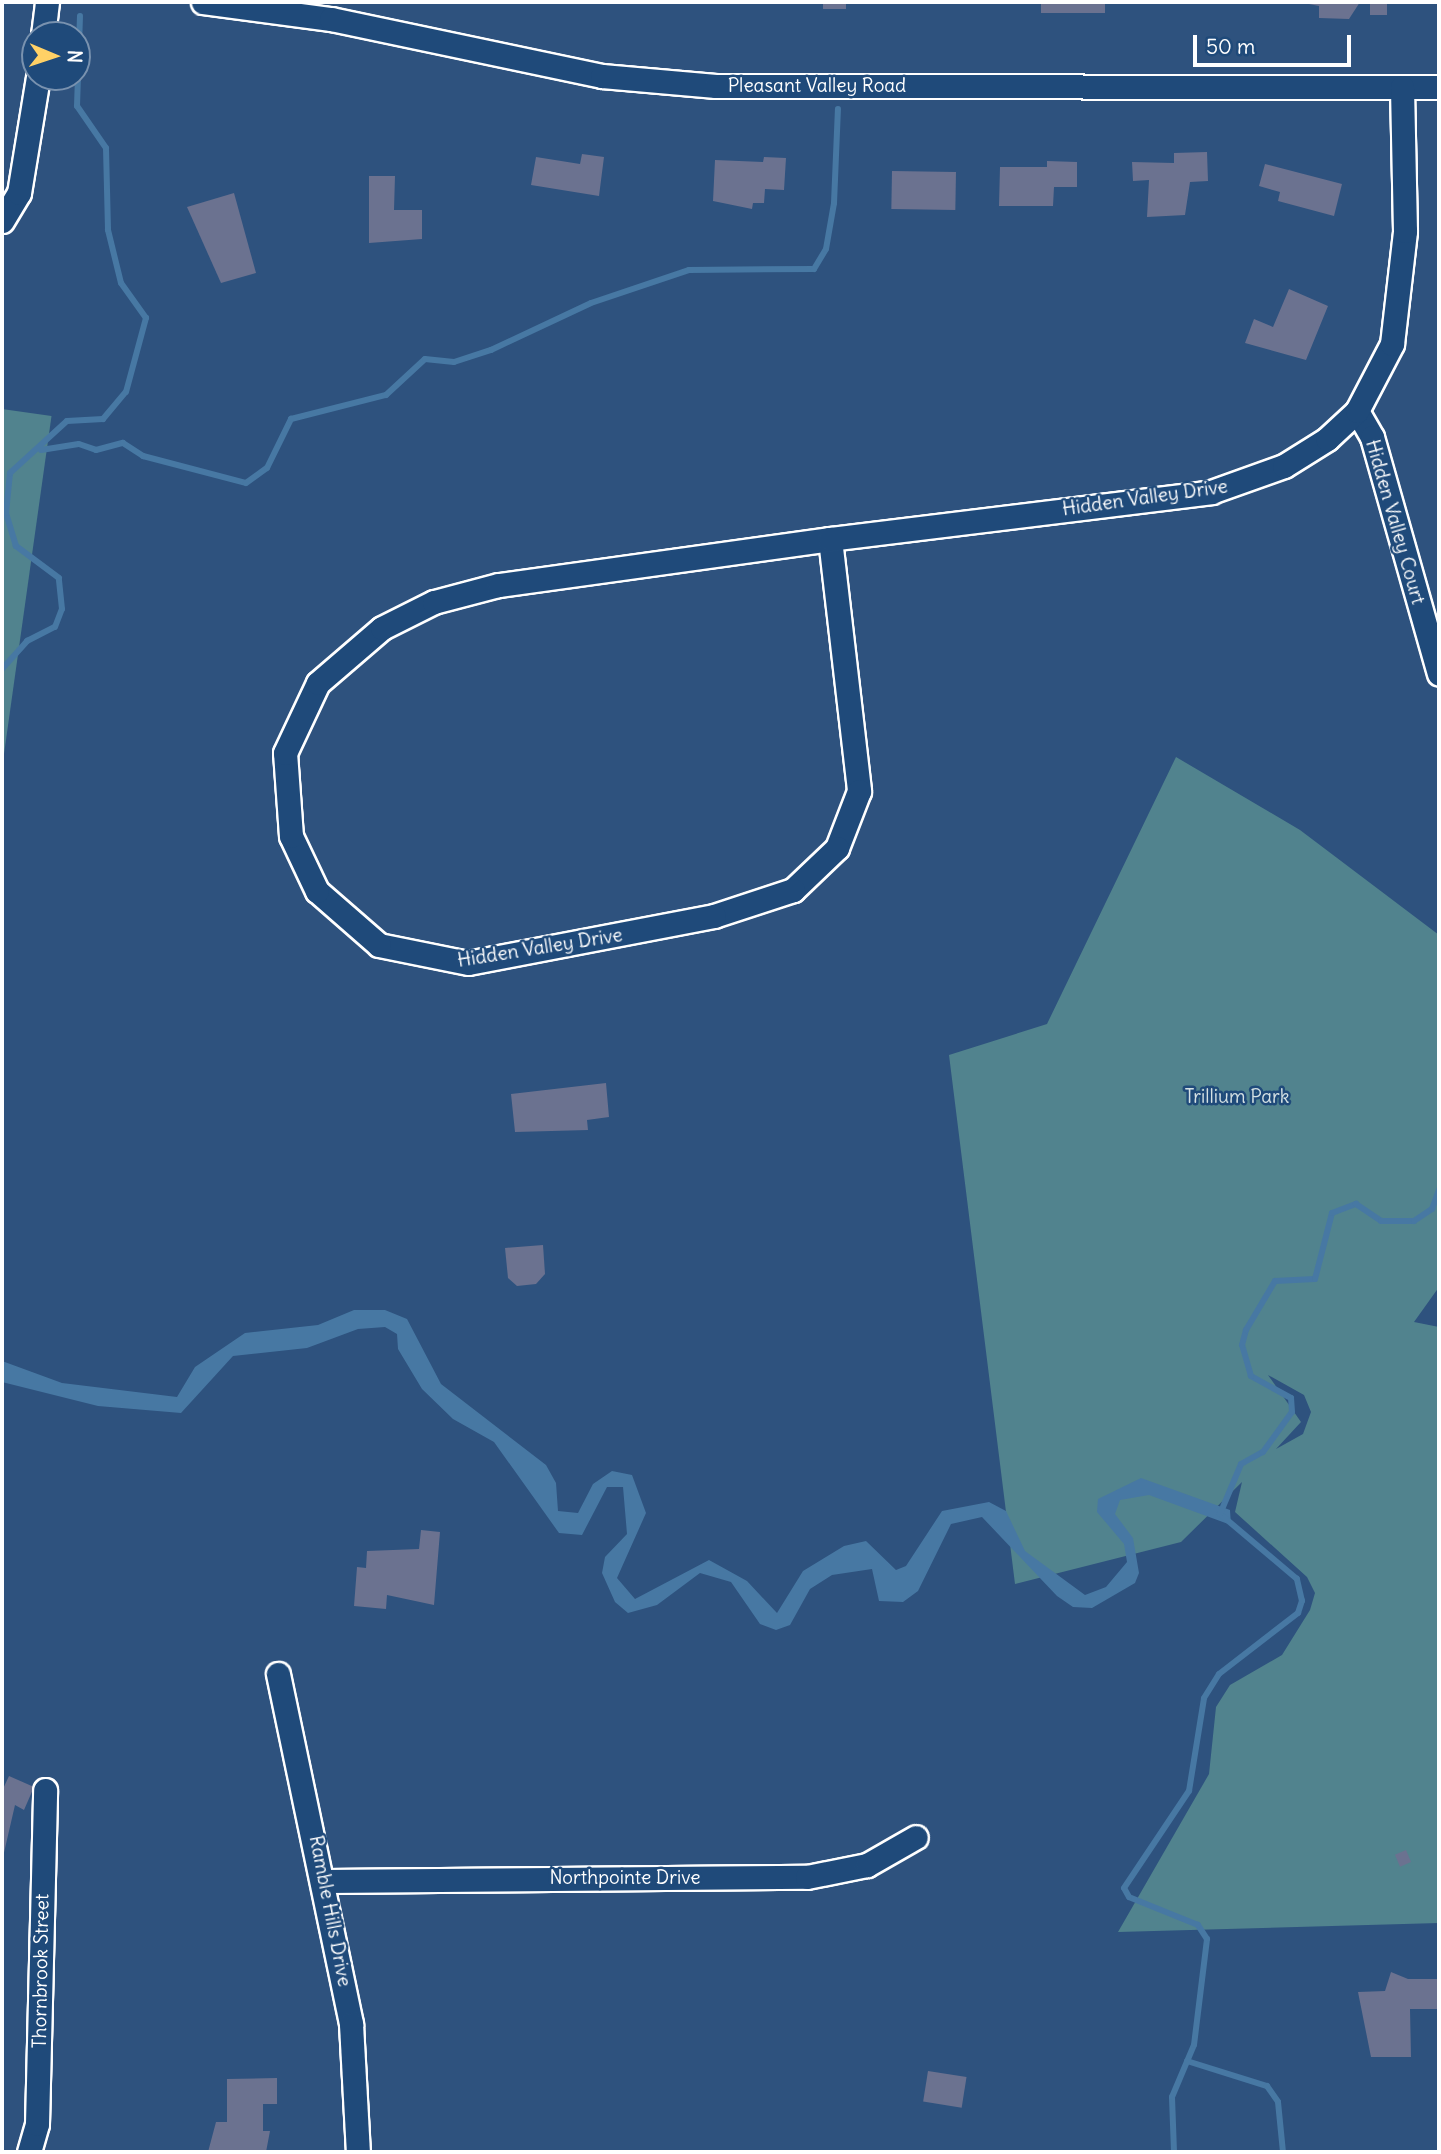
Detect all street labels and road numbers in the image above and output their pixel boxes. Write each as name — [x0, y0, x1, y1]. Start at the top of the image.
street label: Pleasant Valley Road — [728, 75, 906, 97]
street label: Hidden Valley Court — [1361, 437, 1429, 607]
street label: Hidden Valley Drive — [1061, 475, 1229, 521]
street label: Hidden Valley Drive — [456, 924, 624, 972]
street label: Ramble Hills Drive — [304, 1833, 356, 1989]
street label: Northpointe Drive — [549, 1867, 701, 1889]
street label: Thornbrook Street — [28, 1893, 54, 2049]

